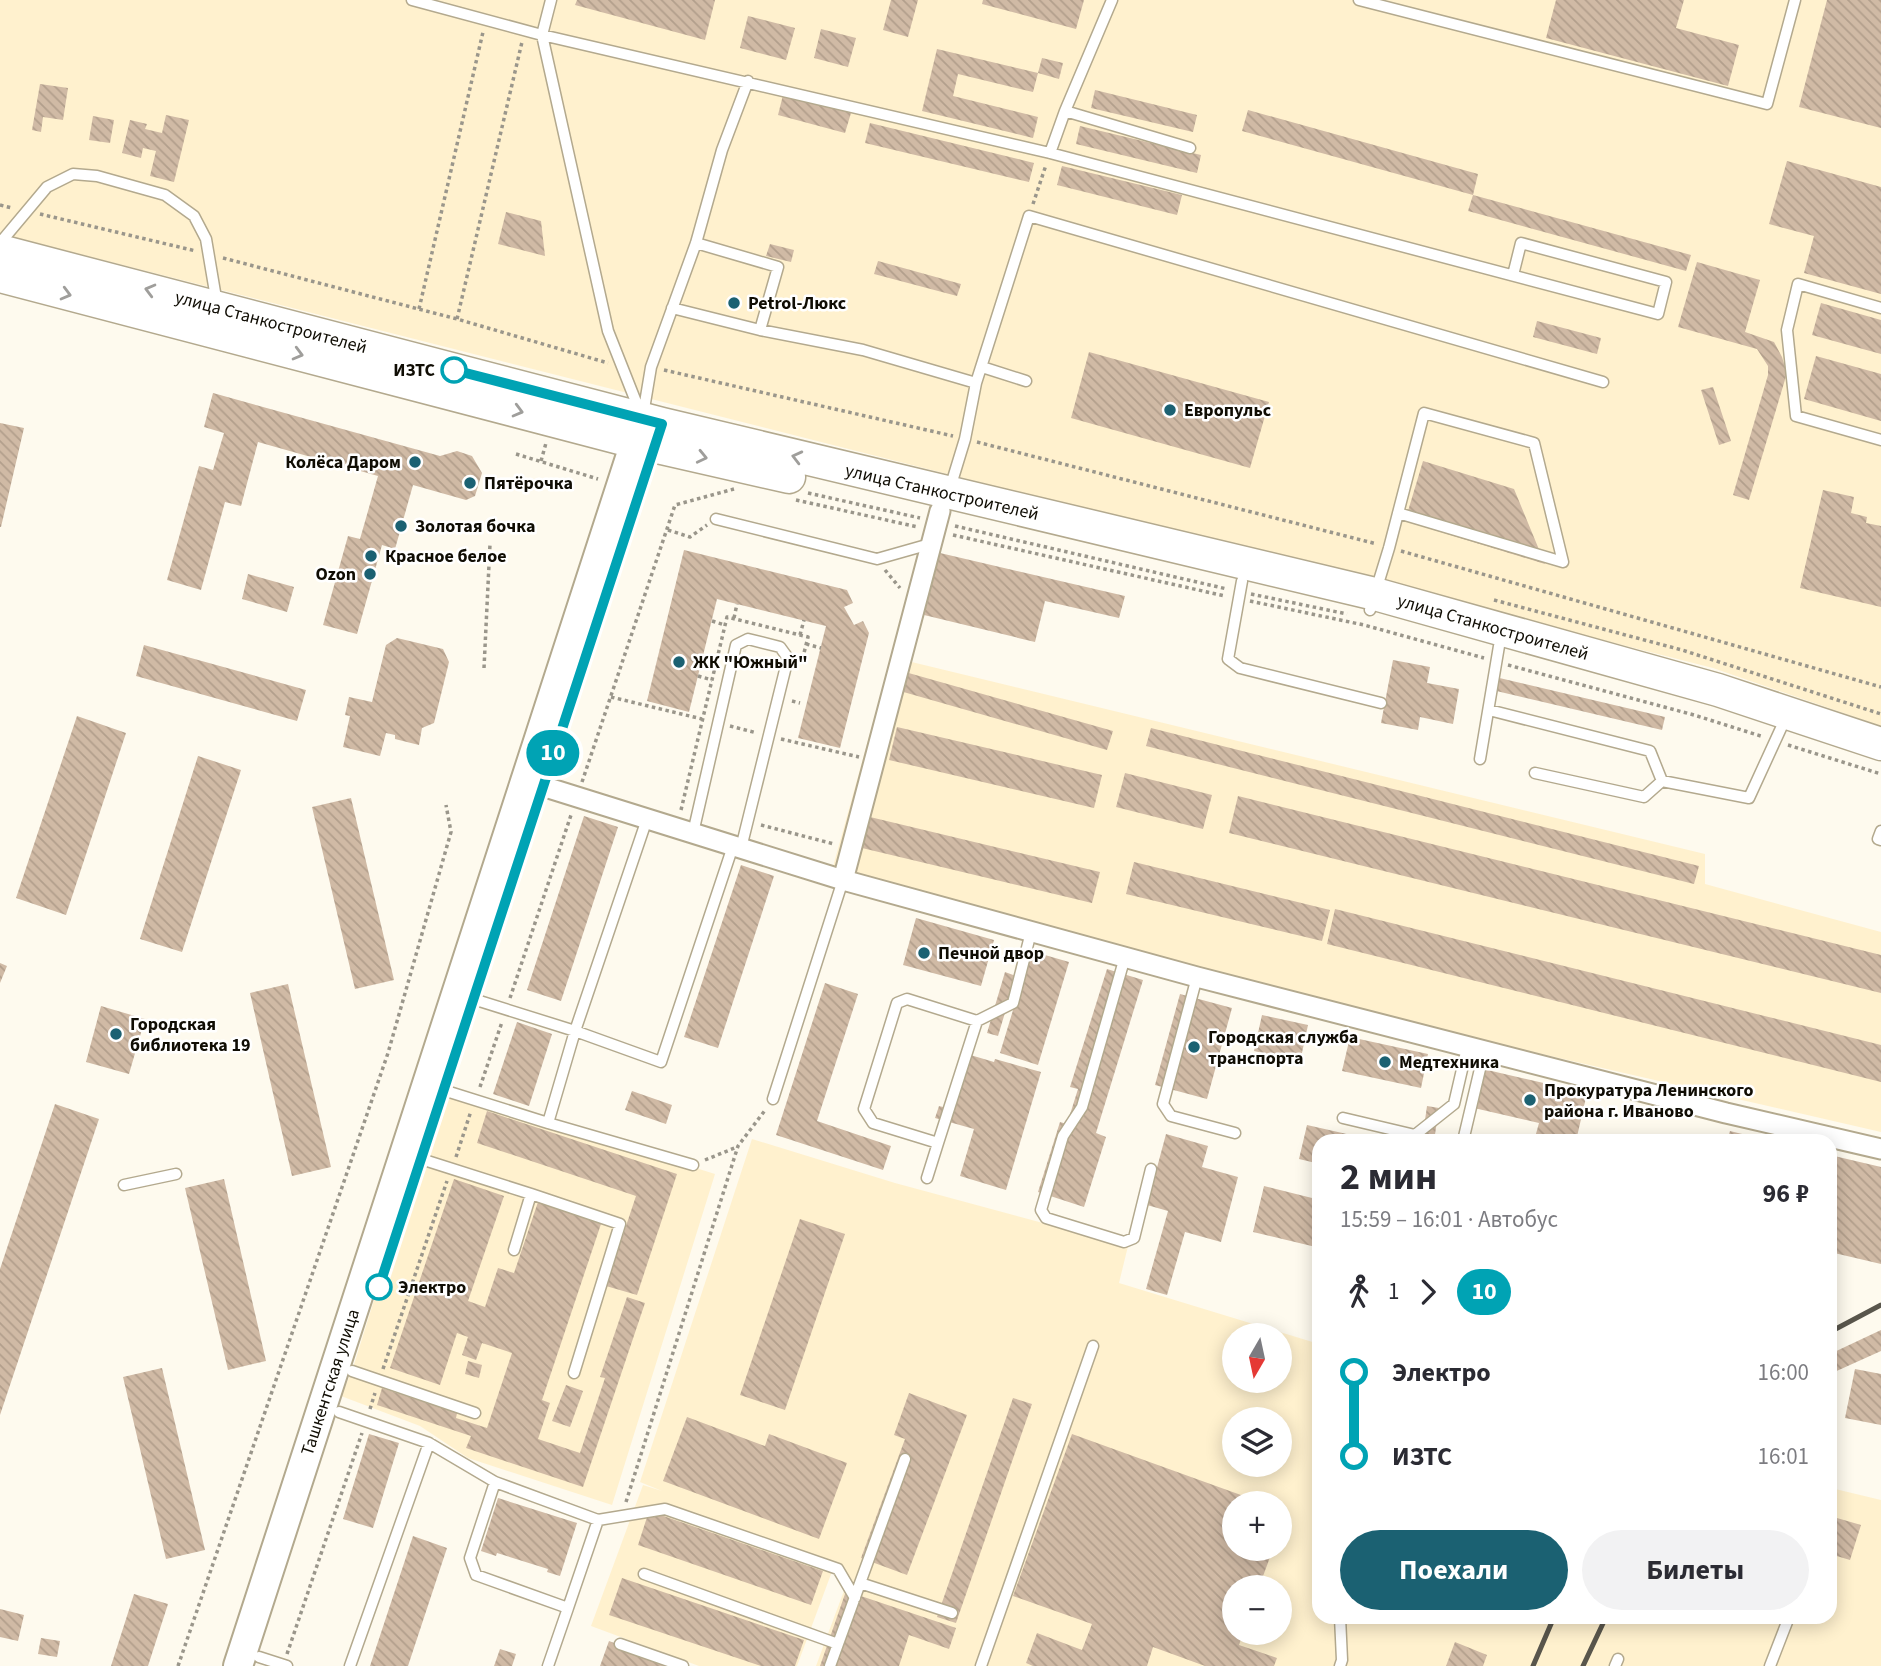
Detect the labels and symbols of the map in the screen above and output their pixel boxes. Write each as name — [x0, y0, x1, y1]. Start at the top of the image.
one-way arrow — [144, 284, 156, 298]
street label: улица Станкостроителей — [172, 285, 370, 360]
one-way arrow — [60, 286, 72, 300]
place label: Petrol-Люкс — [748, 291, 847, 316]
marker: Petrol-Люкс — [726, 295, 742, 311]
one-way arrow — [292, 346, 304, 360]
marker: ИЗТС — [441, 357, 467, 383]
place label: ИЗТС — [393, 358, 436, 383]
place label: Европульс — [1184, 398, 1272, 423]
marker: Европульс — [1162, 402, 1178, 418]
one-way arrow — [512, 403, 524, 418]
one-way arrow — [696, 449, 708, 463]
place label: Колёса Даром — [285, 450, 401, 475]
one-way arrow — [791, 451, 803, 465]
marker: Колёса Даром — [407, 454, 423, 470]
street label: улица Станкостроителей — [843, 458, 1041, 527]
place label: Пятёрочка — [484, 471, 573, 496]
marker: Пятёрочка — [462, 475, 478, 491]
place label: Золотая бочка — [415, 514, 535, 539]
marker: Золотая бочка — [393, 518, 409, 534]
place label: Красное белое — [385, 544, 507, 569]
marker: Красное белое — [363, 548, 379, 564]
place label: Ozon — [316, 562, 356, 587]
marker: Ozon — [362, 566, 378, 582]
street label: улица Станкостроителей — [1394, 588, 1591, 667]
place label: ЖК "Южный" — [693, 650, 808, 675]
marker: ЖК "Южный" — [671, 654, 687, 670]
line badge: 10 — [522, 730, 584, 776]
place label: Печной двор — [938, 941, 1044, 966]
marker: Печной двор — [916, 945, 932, 961]
place label: Городская библиотека 19 — [130, 1012, 250, 1058]
place label: Городская служба транспорта — [1208, 1025, 1358, 1071]
marker: Городская библиотека 19 — [108, 1026, 124, 1042]
marker: Городская служба транспорта — [1186, 1039, 1202, 1055]
place label: Медтехника — [1399, 1050, 1499, 1075]
marker: Медтехника — [1377, 1054, 1393, 1070]
place label: Прокуратура Ленинского района г. Иваново — [1544, 1078, 1753, 1124]
marker: Прокуратура Ленинского района г. Иваново — [1522, 1092, 1538, 1108]
marker: Электро — [366, 1274, 392, 1300]
place label: Электро — [398, 1275, 466, 1300]
street label: Ташкентская улица — [295, 1306, 366, 1459]
north arrow — [1222, 1323, 1292, 1393]

